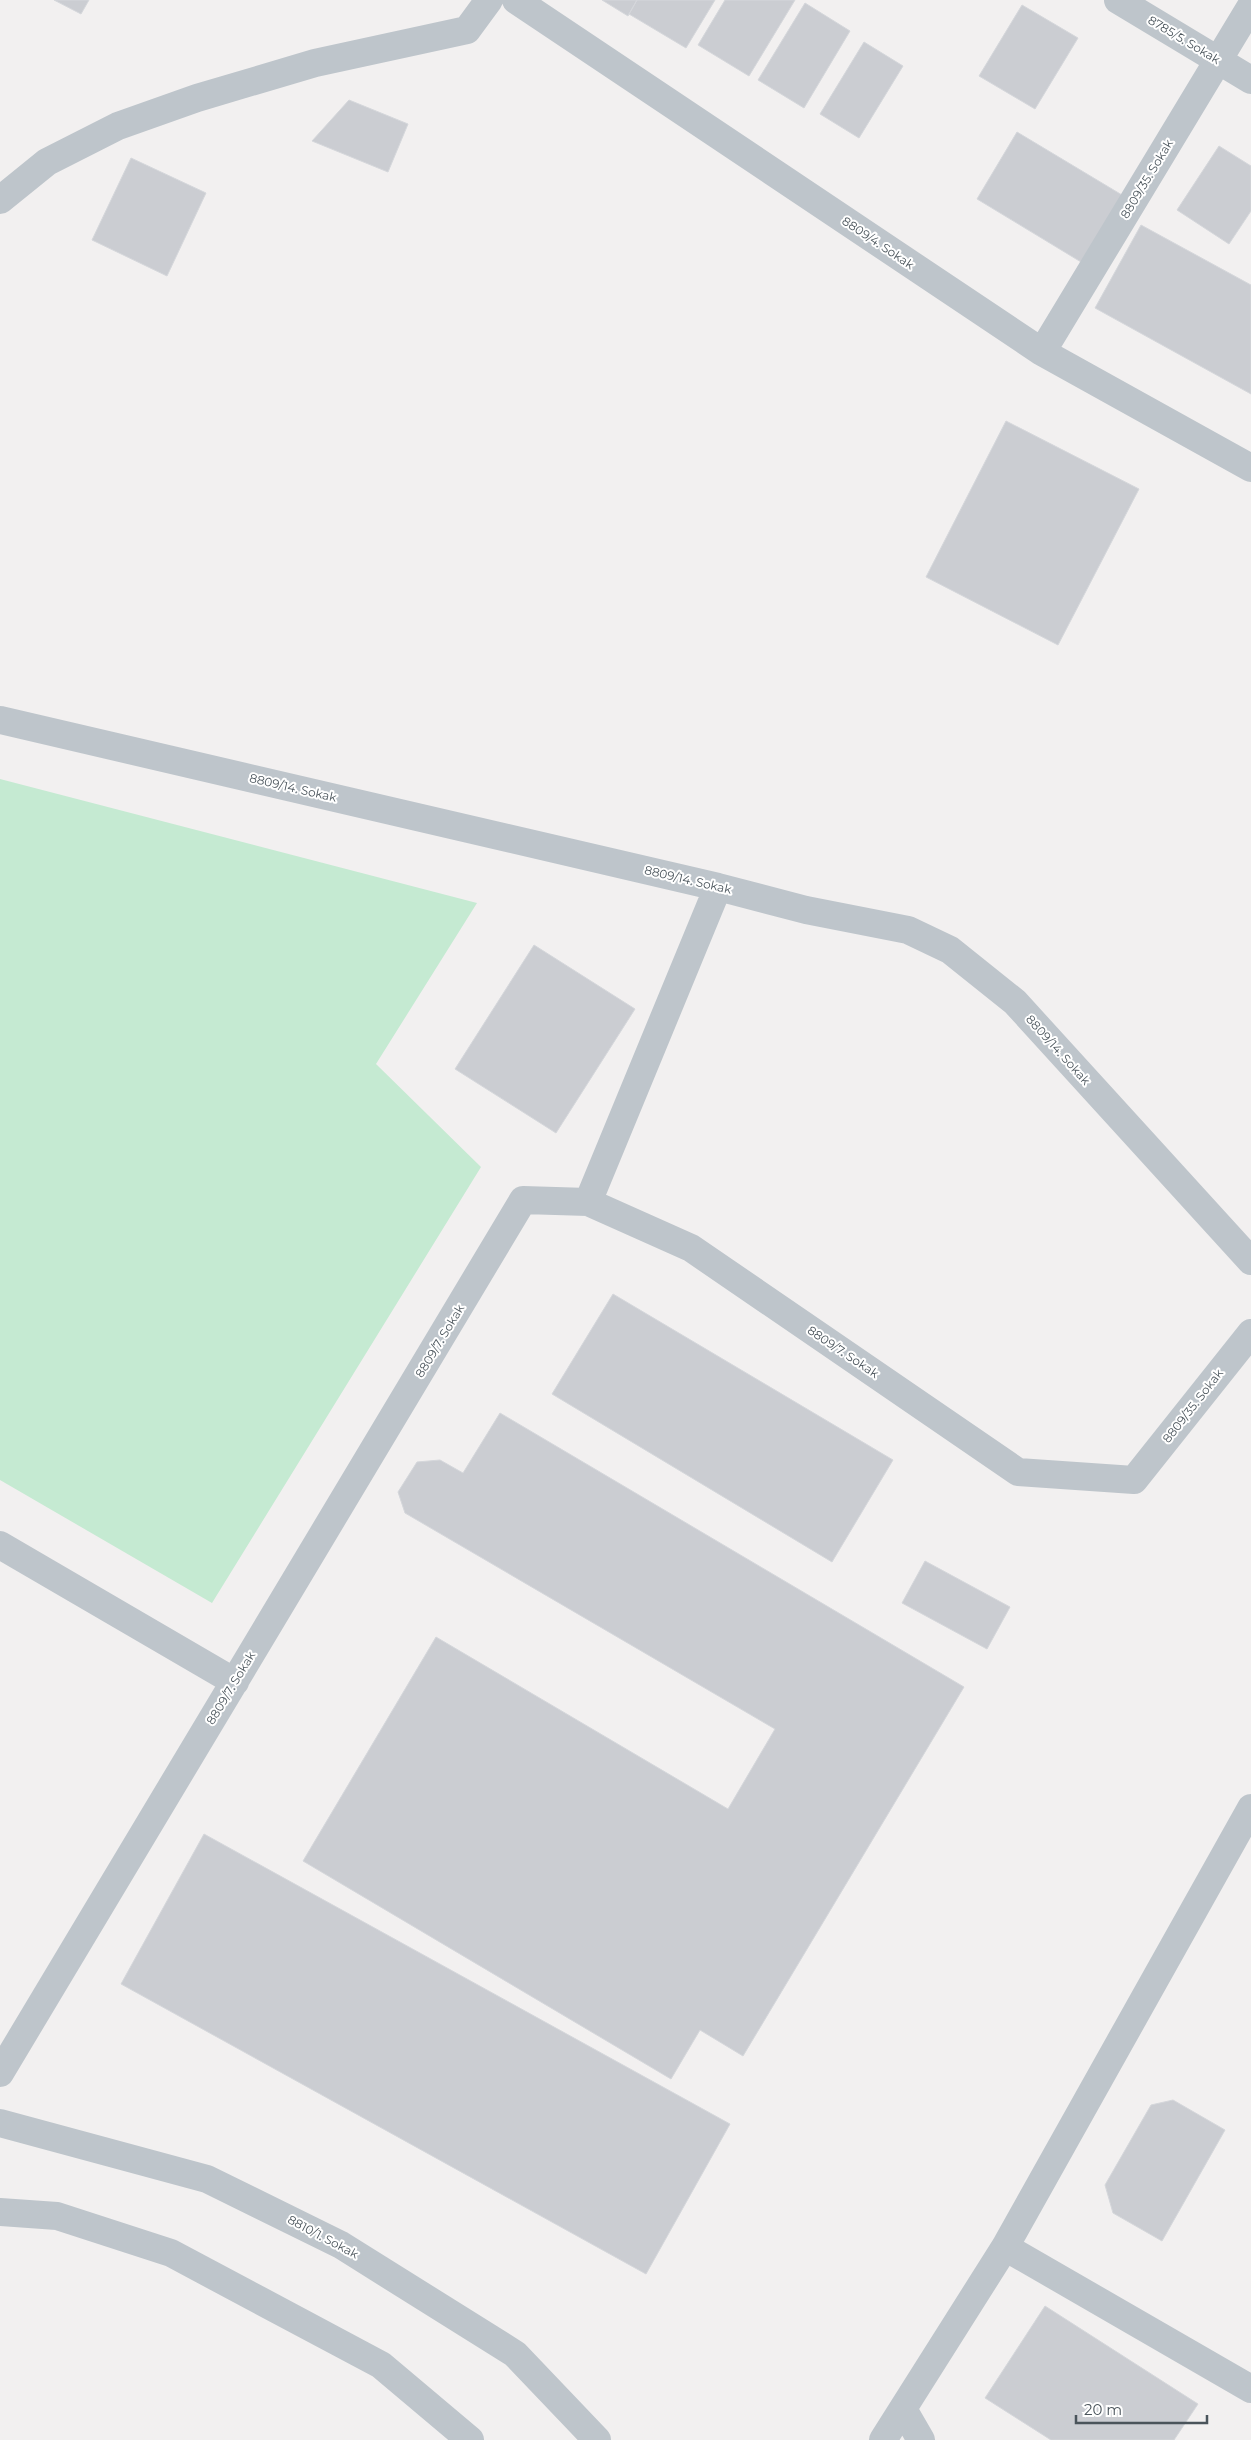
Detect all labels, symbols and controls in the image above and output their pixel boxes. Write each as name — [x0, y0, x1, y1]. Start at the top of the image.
street label: 8785/5. Sokak — [1145, 12, 1224, 67]
street label: 8809/35. Sokak — [1117, 136, 1177, 221]
street label: 8809/4. Sokak — [839, 213, 918, 273]
street label: 8809/14. Sokak — [248, 770, 339, 805]
street label: 8809/14. Sokak — [643, 862, 734, 897]
street label: 8809/14. Sokak — [1023, 1012, 1094, 1088]
street label: 8809/7. Sokak — [412, 1301, 468, 1380]
street label: 8809/7. Sokak — [805, 1322, 882, 1381]
street label: 8809/35. Sokak — [1159, 1365, 1227, 1446]
street label: 8809/7. Sokak — [203, 1648, 259, 1727]
street label: 8810/1. Sokak — [285, 2212, 362, 2262]
scale bar — [1076, 2392, 1207, 2424]
text: 20 m — [1084, 2400, 1122, 2419]

